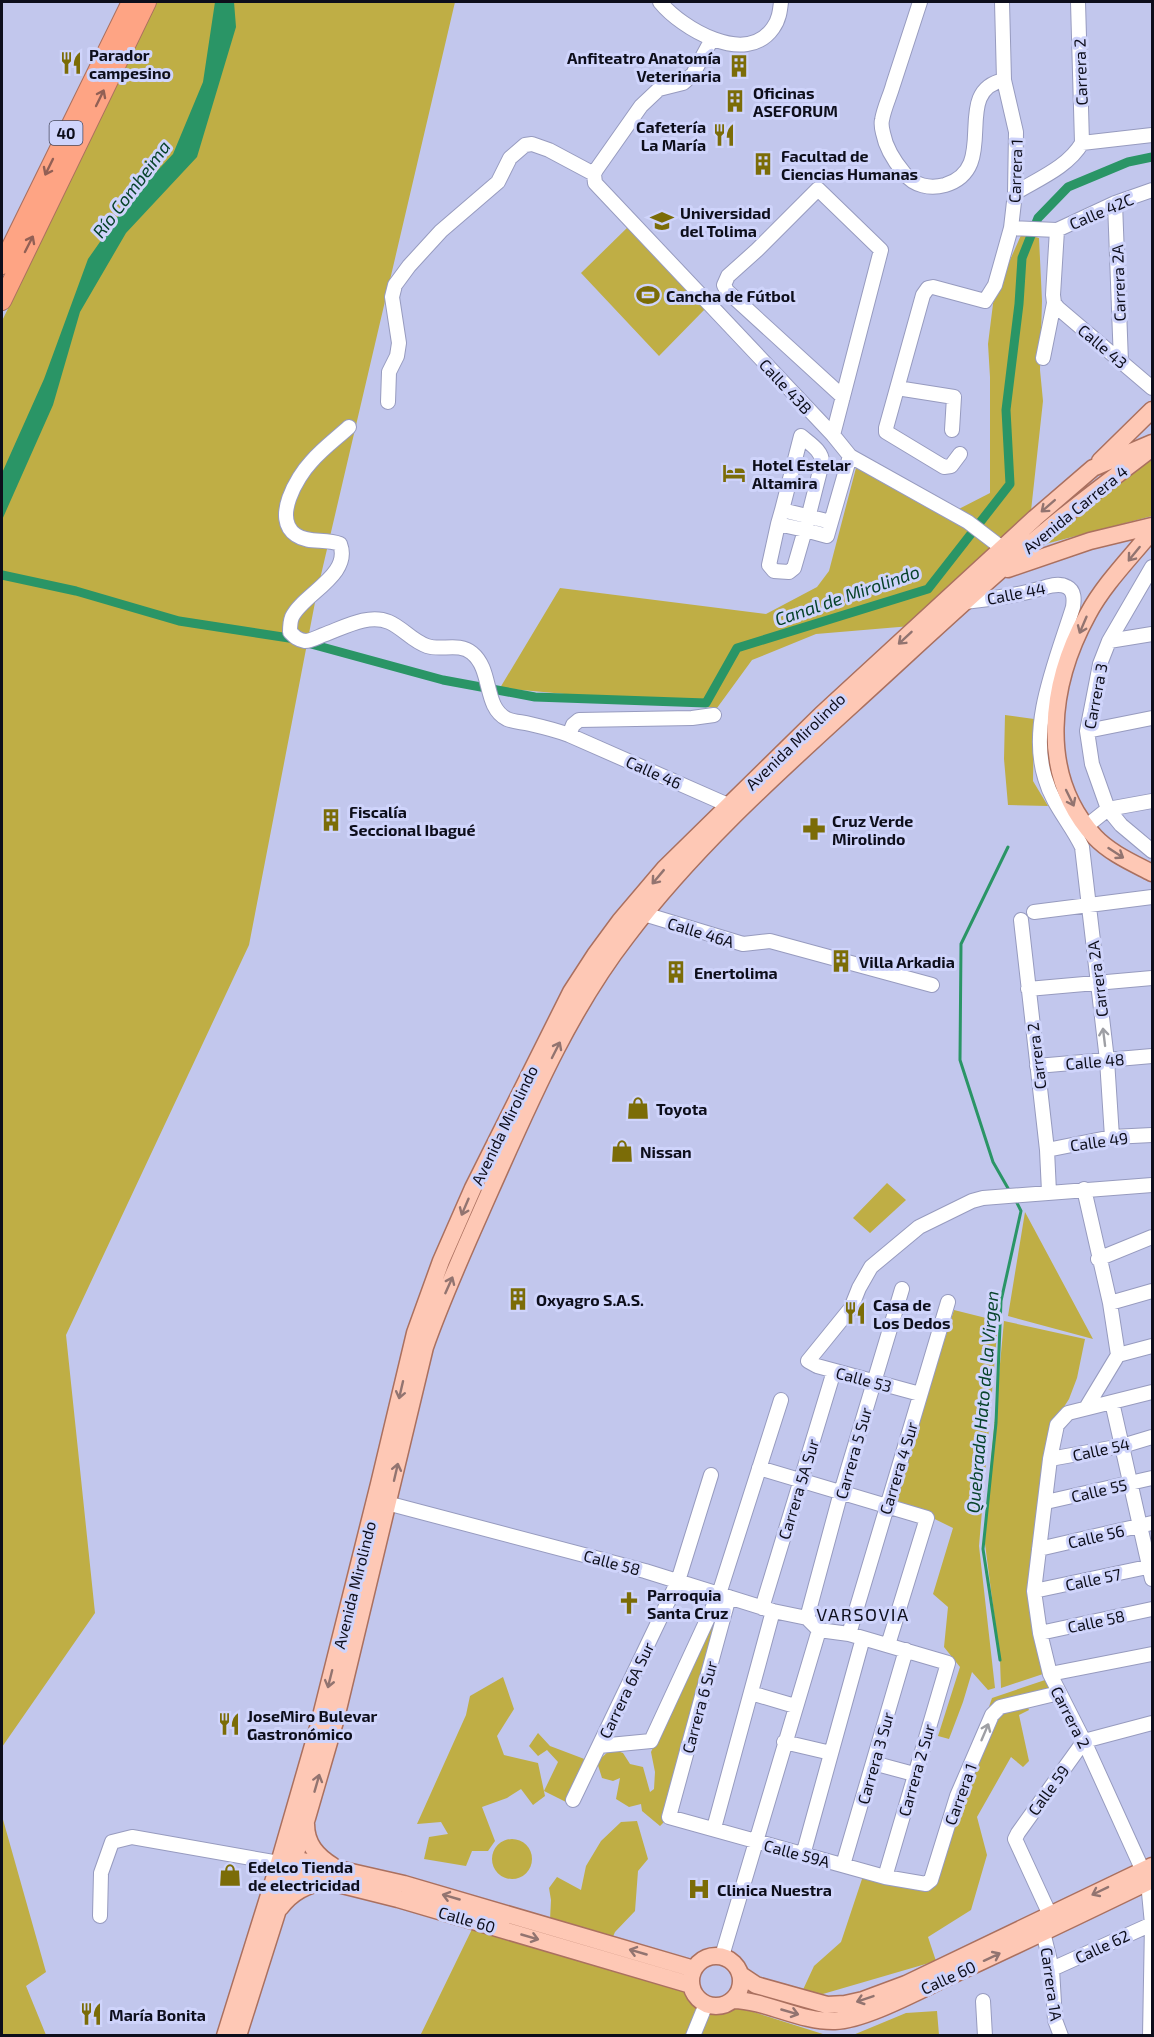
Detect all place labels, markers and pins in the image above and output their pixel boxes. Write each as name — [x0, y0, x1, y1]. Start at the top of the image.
place label: Parador campesino — [89, 45, 171, 82]
place label: Anfiteatro Anatomía Veterinaria — [567, 48, 721, 85]
restaurant icon: Parador campesino — [58, 50, 84, 76]
building icon: Anfiteatro Anatomía Veterinaria — [726, 53, 752, 79]
place label: Oficinas ASEFORUM — [753, 83, 838, 120]
building icon: Oficinas ASEFORUM — [722, 88, 748, 114]
place label: Cafetería La María — [636, 117, 706, 154]
restaurant icon: Cafetería La María — [711, 122, 737, 148]
place label: Facultad de Ciencias Humanas — [781, 146, 918, 183]
building icon: Facultad de Ciencias Humanas — [750, 151, 776, 177]
place label: Universidad del Tolima — [680, 203, 771, 240]
school or university icon: Universidad del Tolima — [649, 208, 675, 234]
sports icon: Cancha de Fútbol — [635, 282, 661, 308]
place label: Cancha de Fútbol — [666, 286, 796, 305]
place label: Hotel Estelar Altamira — [752, 455, 851, 492]
hotel icon: Hotel Estelar Altamira — [721, 460, 747, 486]
place label: Fiscalía Seccional Ibagué — [349, 802, 476, 839]
building icon: Fiscalía Seccional Ibagué — [318, 807, 344, 833]
place label: Cruz Verde Mirolindo — [832, 811, 913, 848]
pharmacy icon: Cruz Verde Mirolindo — [801, 816, 827, 842]
building icon: Villa Arkadia — [828, 948, 854, 974]
place label: Villa Arkadia — [859, 952, 955, 971]
building icon: Enertolima — [663, 959, 689, 985]
place label: Enertolima — [694, 963, 778, 982]
shop icon: Toyota — [625, 1095, 651, 1121]
place label: Toyota — [656, 1099, 707, 1119]
shop icon: Nissan — [609, 1138, 635, 1164]
place label: Nissan — [640, 1142, 692, 1161]
building icon: Oxyagro S.A.S. — [505, 1286, 531, 1312]
place label: Oxyagro S.A.S. — [536, 1290, 644, 1310]
place label: Casa de Los Dedos — [873, 1295, 950, 1332]
restaurant icon: Casa de Los Dedos — [842, 1300, 868, 1326]
place label: Parroquia Santa Cruz — [647, 1585, 728, 1622]
church icon: Parroquia Santa Cruz — [616, 1590, 642, 1616]
place label: JoseMiro Bulevar Gastronómico — [247, 1706, 378, 1743]
restaurant icon: JoseMiro Bulevar Gastronómico — [216, 1711, 242, 1737]
place label: Edelco Tienda de electricidad — [248, 1857, 360, 1894]
shop icon: Edelco Tienda de electricidad — [217, 1862, 243, 1888]
hospital icon: Clinica Nuestra — [686, 1876, 712, 1902]
place label: Clinica Nuestra — [717, 1880, 832, 1899]
restaurant icon: María Bonita — [78, 2001, 104, 2027]
place label: María Bonita — [109, 2005, 206, 2024]

